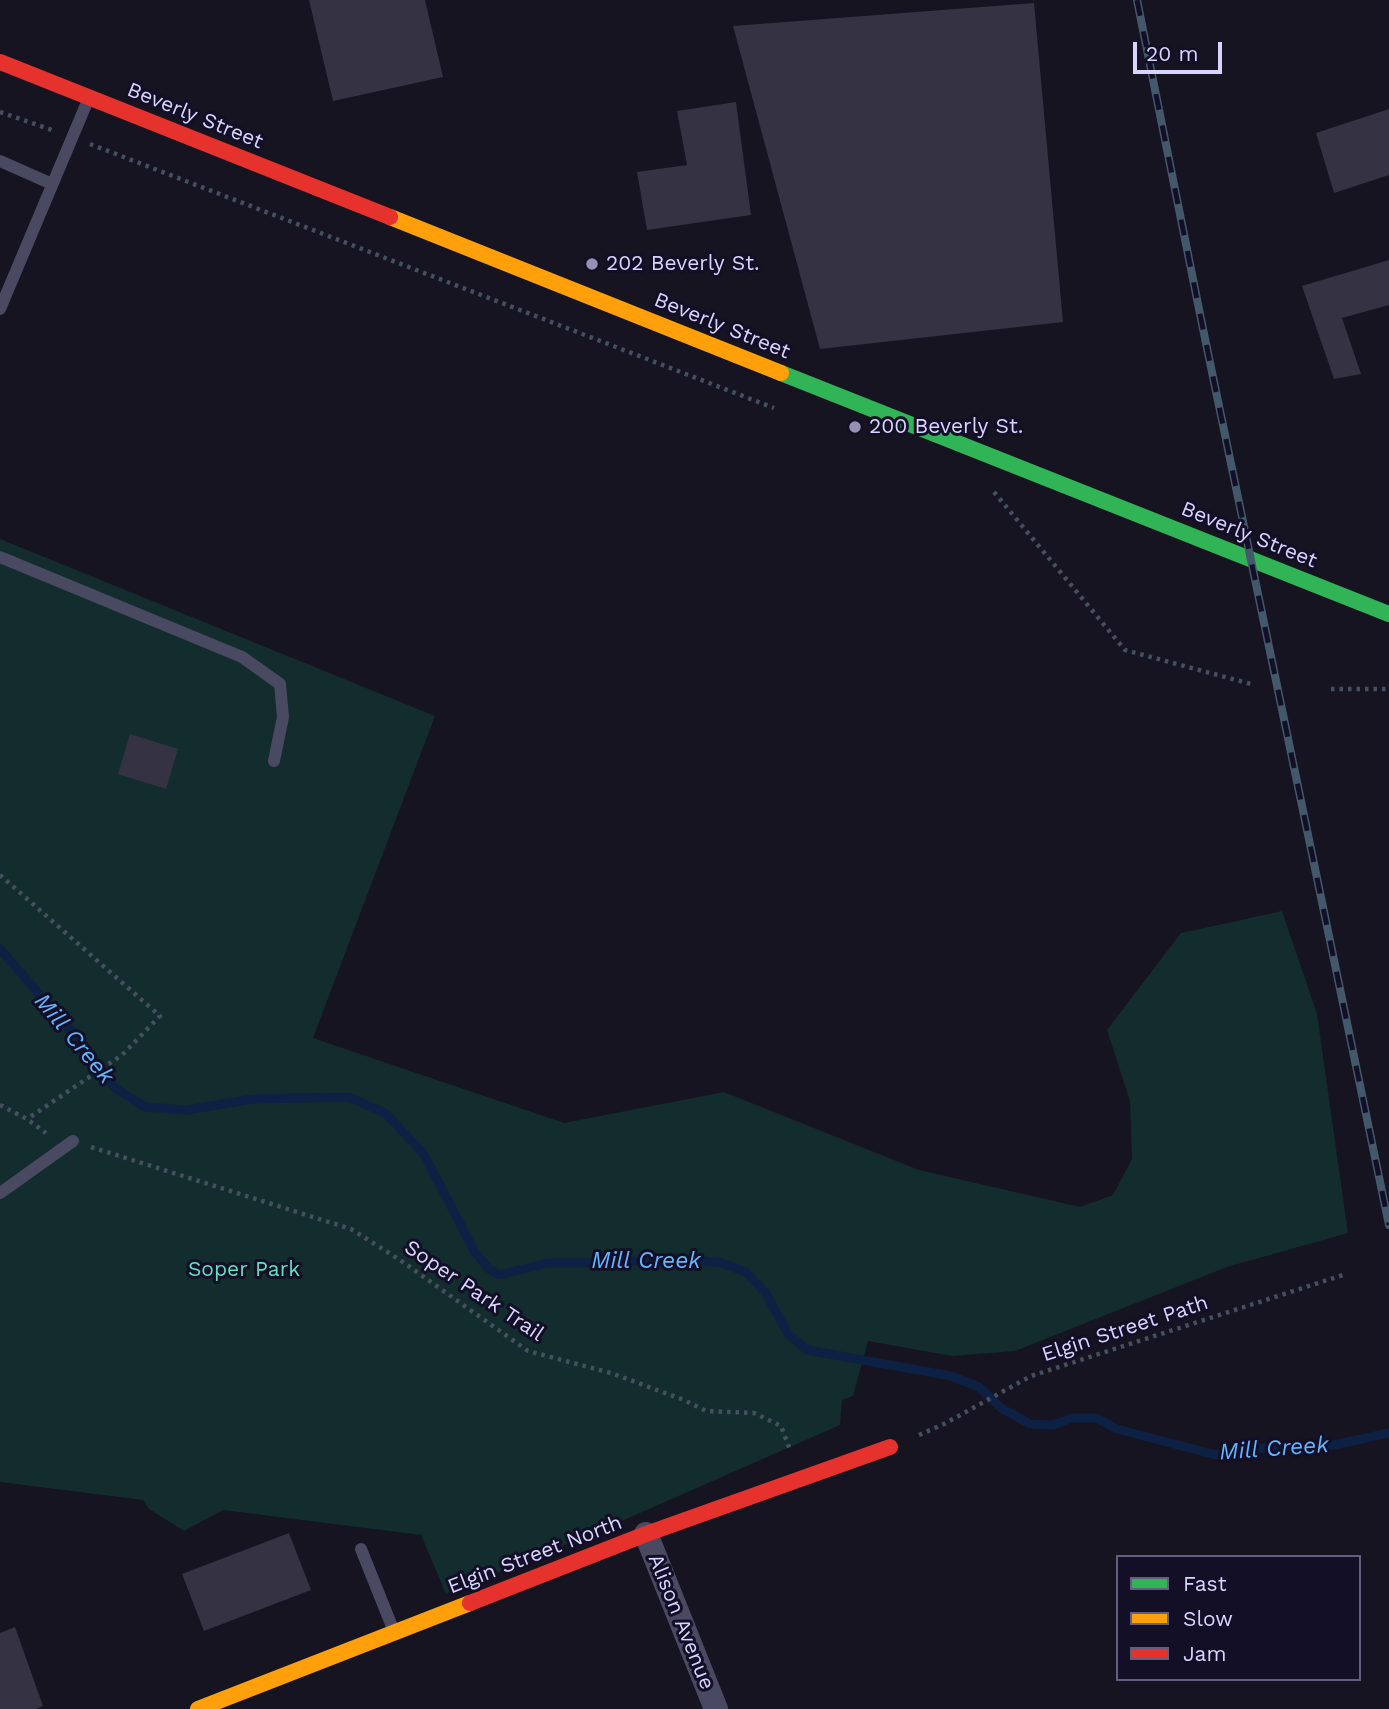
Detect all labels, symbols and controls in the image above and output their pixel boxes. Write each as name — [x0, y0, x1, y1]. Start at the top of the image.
scale bar — [1137, 28, 1226, 72]
text: 20 m — [1146, 41, 1198, 66]
street label: Beverly Street — [123, 77, 267, 155]
place label: 202 Beverly St. — [606, 251, 760, 277]
marker: 202 Beverly St. — [584, 256, 600, 272]
street label: Beverly Street — [650, 287, 794, 365]
place label: 200 Beverly St. — [869, 414, 1023, 440]
marker: 200 Beverly St. — [847, 419, 863, 435]
street label: Beverly Street — [1177, 496, 1321, 574]
water label: Mill Creek — [28, 988, 120, 1090]
street label: Soper Park Trail — [399, 1235, 549, 1347]
water label: Mill Creek — [591, 1247, 701, 1275]
park label: Soper Park — [188, 1257, 300, 1283]
street label: Elgin Street Path — [1039, 1290, 1211, 1368]
water label: Mill Creek — [1218, 1431, 1330, 1467]
street label: Elgin Street North — [444, 1510, 626, 1600]
street label: Alison Avenue — [642, 1551, 720, 1693]
legend — [1116, 1555, 1361, 1681]
text: Fast — [1183, 1571, 1227, 1596]
text: Slow — [1183, 1606, 1233, 1631]
text: Jam — [1183, 1641, 1226, 1666]

